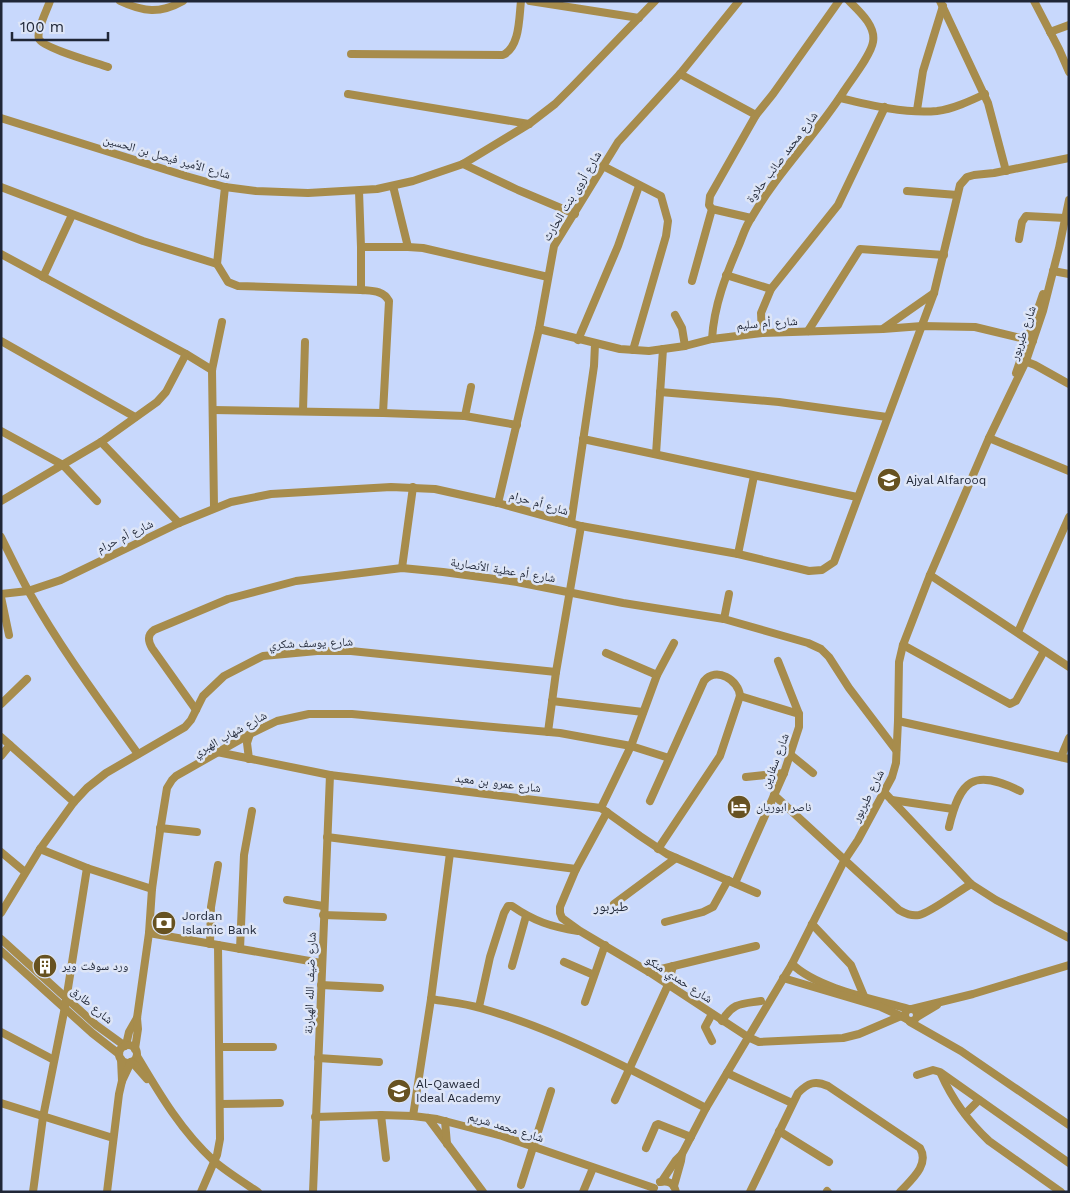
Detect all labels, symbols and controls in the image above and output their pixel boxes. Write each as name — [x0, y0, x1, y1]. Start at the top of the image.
scale bar — [12, 10, 109, 42]
text: 100 m — [20, 18, 64, 36]
street label: شارع محمد صائب حلاوة — [743, 109, 822, 206]
street label: شارع الأمير فيصل بن الحسين — [101, 132, 232, 183]
street label: شارع أروى بنت الحارث — [540, 148, 605, 244]
street label: شارع طبربور — [1007, 304, 1040, 363]
street label: شارع أم سليم — [736, 314, 798, 333]
school or university icon: Ajyal Alfarooq — [876, 467, 902, 493]
place label: Ajyal Alfarooq — [906, 473, 986, 487]
street label: شارع أم حرام — [508, 488, 570, 519]
street label: شارع أم حرام — [95, 516, 156, 557]
street label: شارع أم عطية الأنصارية — [449, 555, 557, 586]
street label: شارع يوسف شكري — [269, 635, 353, 655]
street label: شارع شهاب الهبري — [191, 708, 271, 763]
street label: شارع سفارين — [758, 731, 793, 791]
street label: شارع طبربور — [848, 767, 888, 826]
street label: شارع عمرو بن معبد — [454, 771, 542, 796]
hotel icon: ناصر ابوريان — [726, 794, 752, 820]
place label: ناصر ابوريان — [756, 800, 811, 814]
district label: طبربور — [593, 898, 628, 915]
place label: Jordan Islamic Bank — [182, 909, 257, 937]
bank icon: Jordan Islamic Bank — [151, 910, 177, 936]
street label: شارع ضيف الله الهبارنة — [301, 932, 320, 1034]
street label: شارع حمدي منكو — [641, 952, 715, 1008]
building icon: ورد سوفت وير — [32, 953, 58, 979]
place label: ورد سوفت وير — [61, 959, 128, 973]
street label: شارع طارق — [68, 983, 116, 1027]
place label: Al-Qawaed Ideal Academy — [416, 1077, 502, 1105]
school or university icon: Al-Qawaed Ideal Academy — [386, 1078, 412, 1104]
street label: شارع محمد شريم — [466, 1109, 546, 1146]

